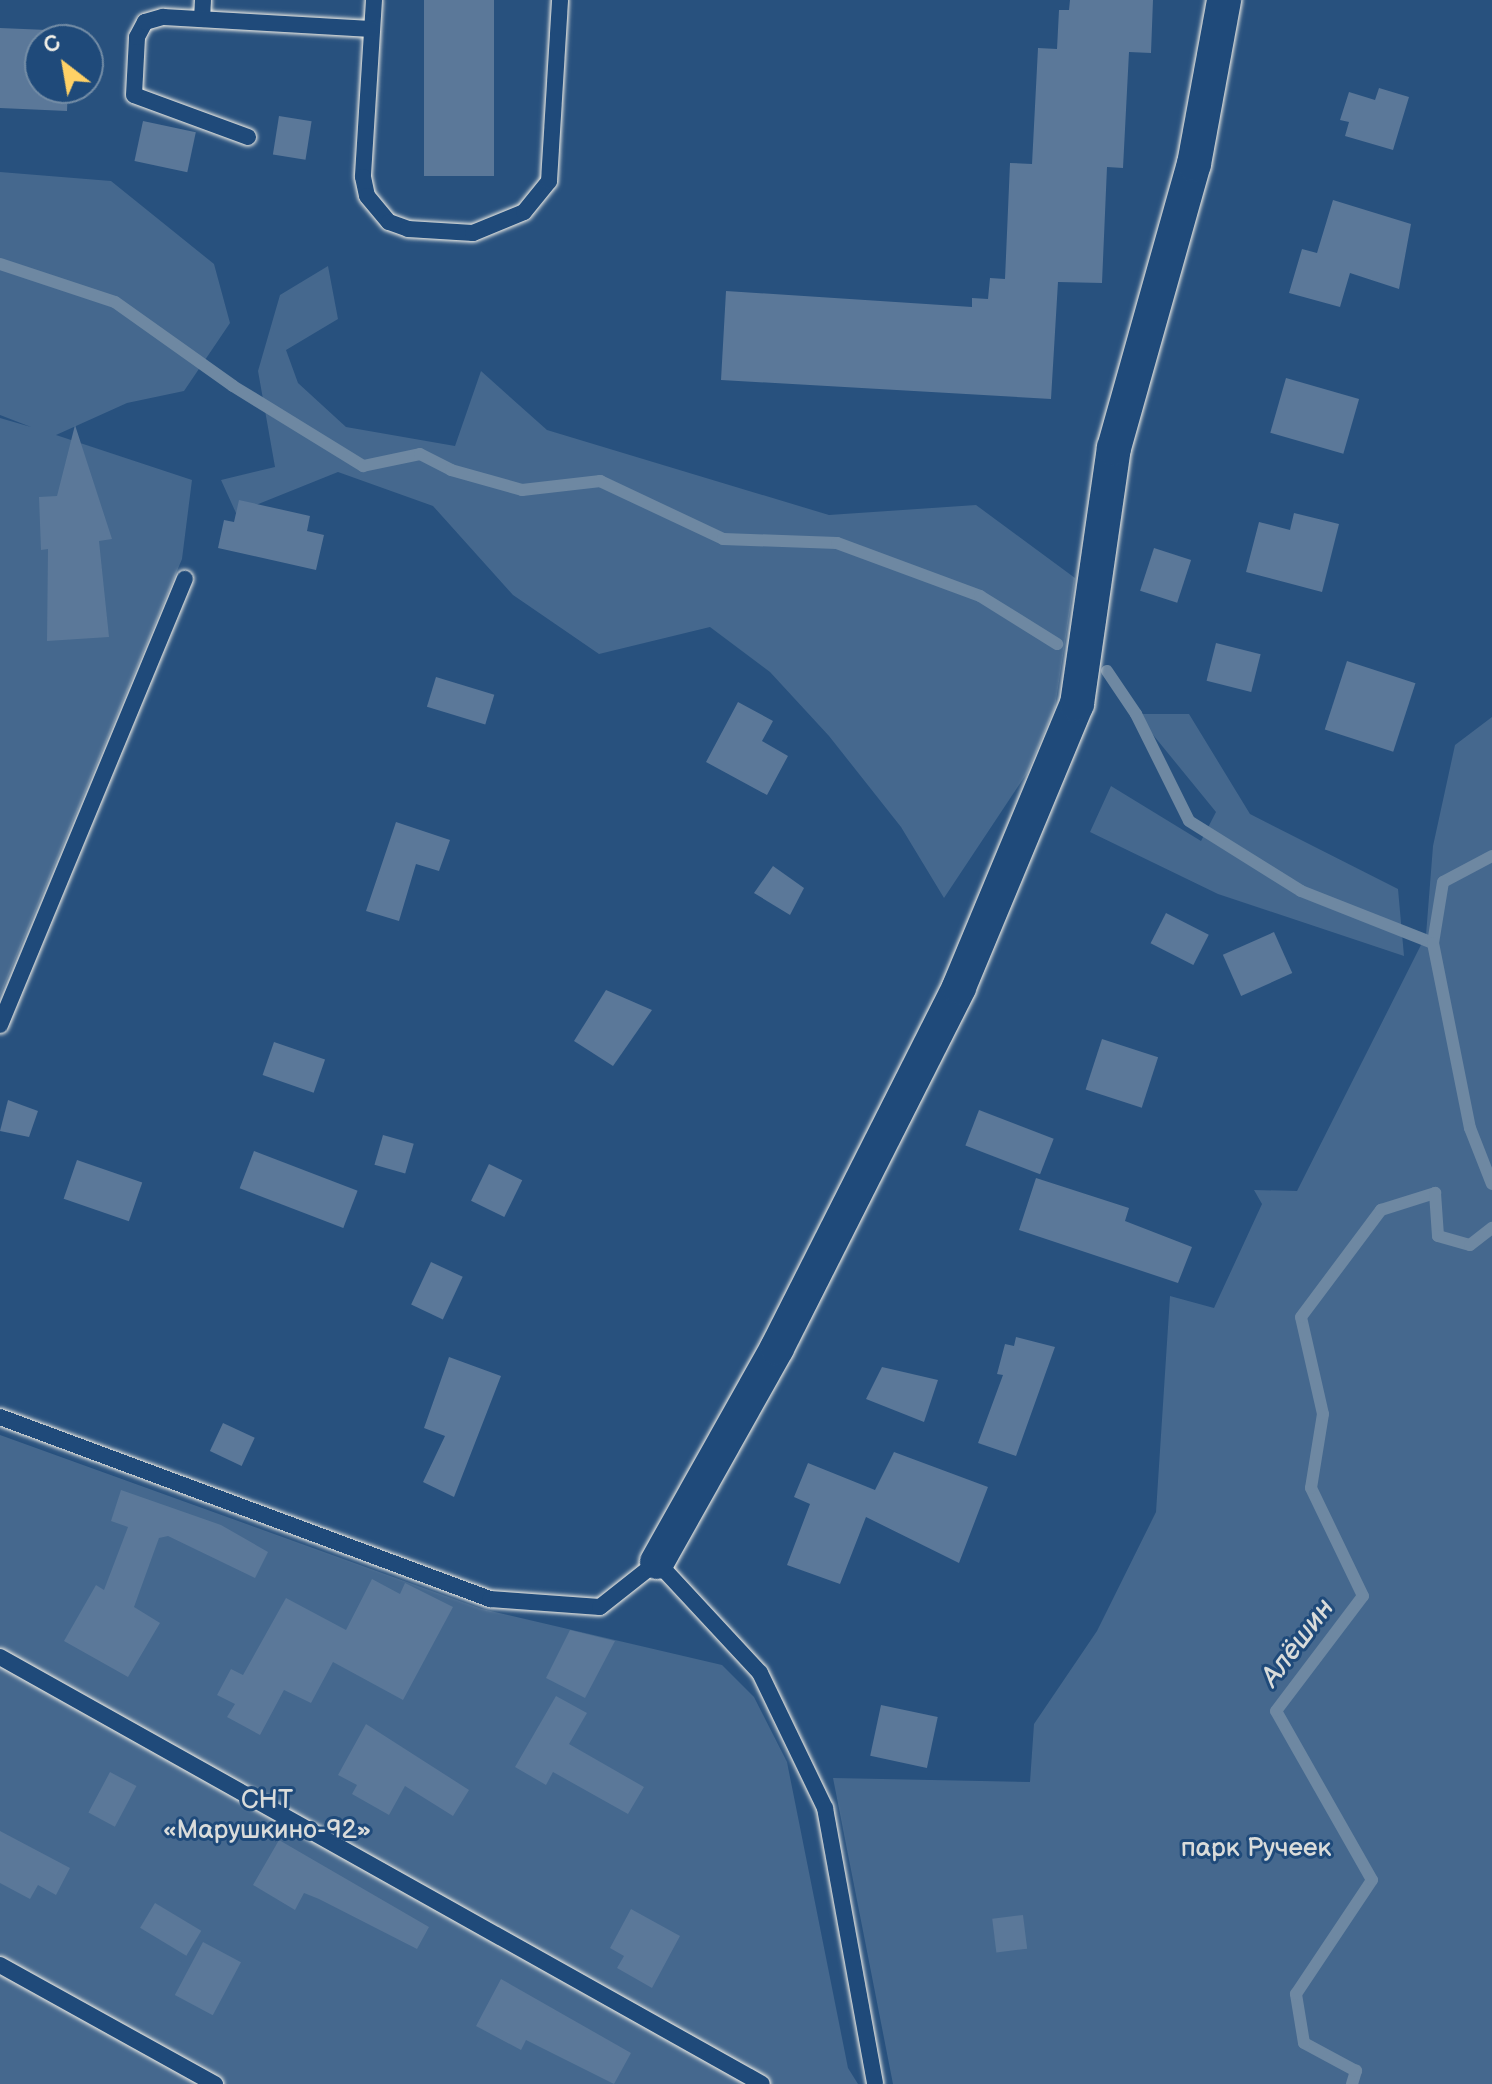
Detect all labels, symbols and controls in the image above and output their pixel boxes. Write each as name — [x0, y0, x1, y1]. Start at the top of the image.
north arrow — [24, 24, 104, 104]
text: С — [39, 29, 66, 60]
water label: Алёшин — [1254, 1592, 1342, 1694]
park label: СНТ «Марушкино-92» — [163, 1785, 371, 1846]
park label: парк Ручеек — [1181, 1833, 1331, 1865]

